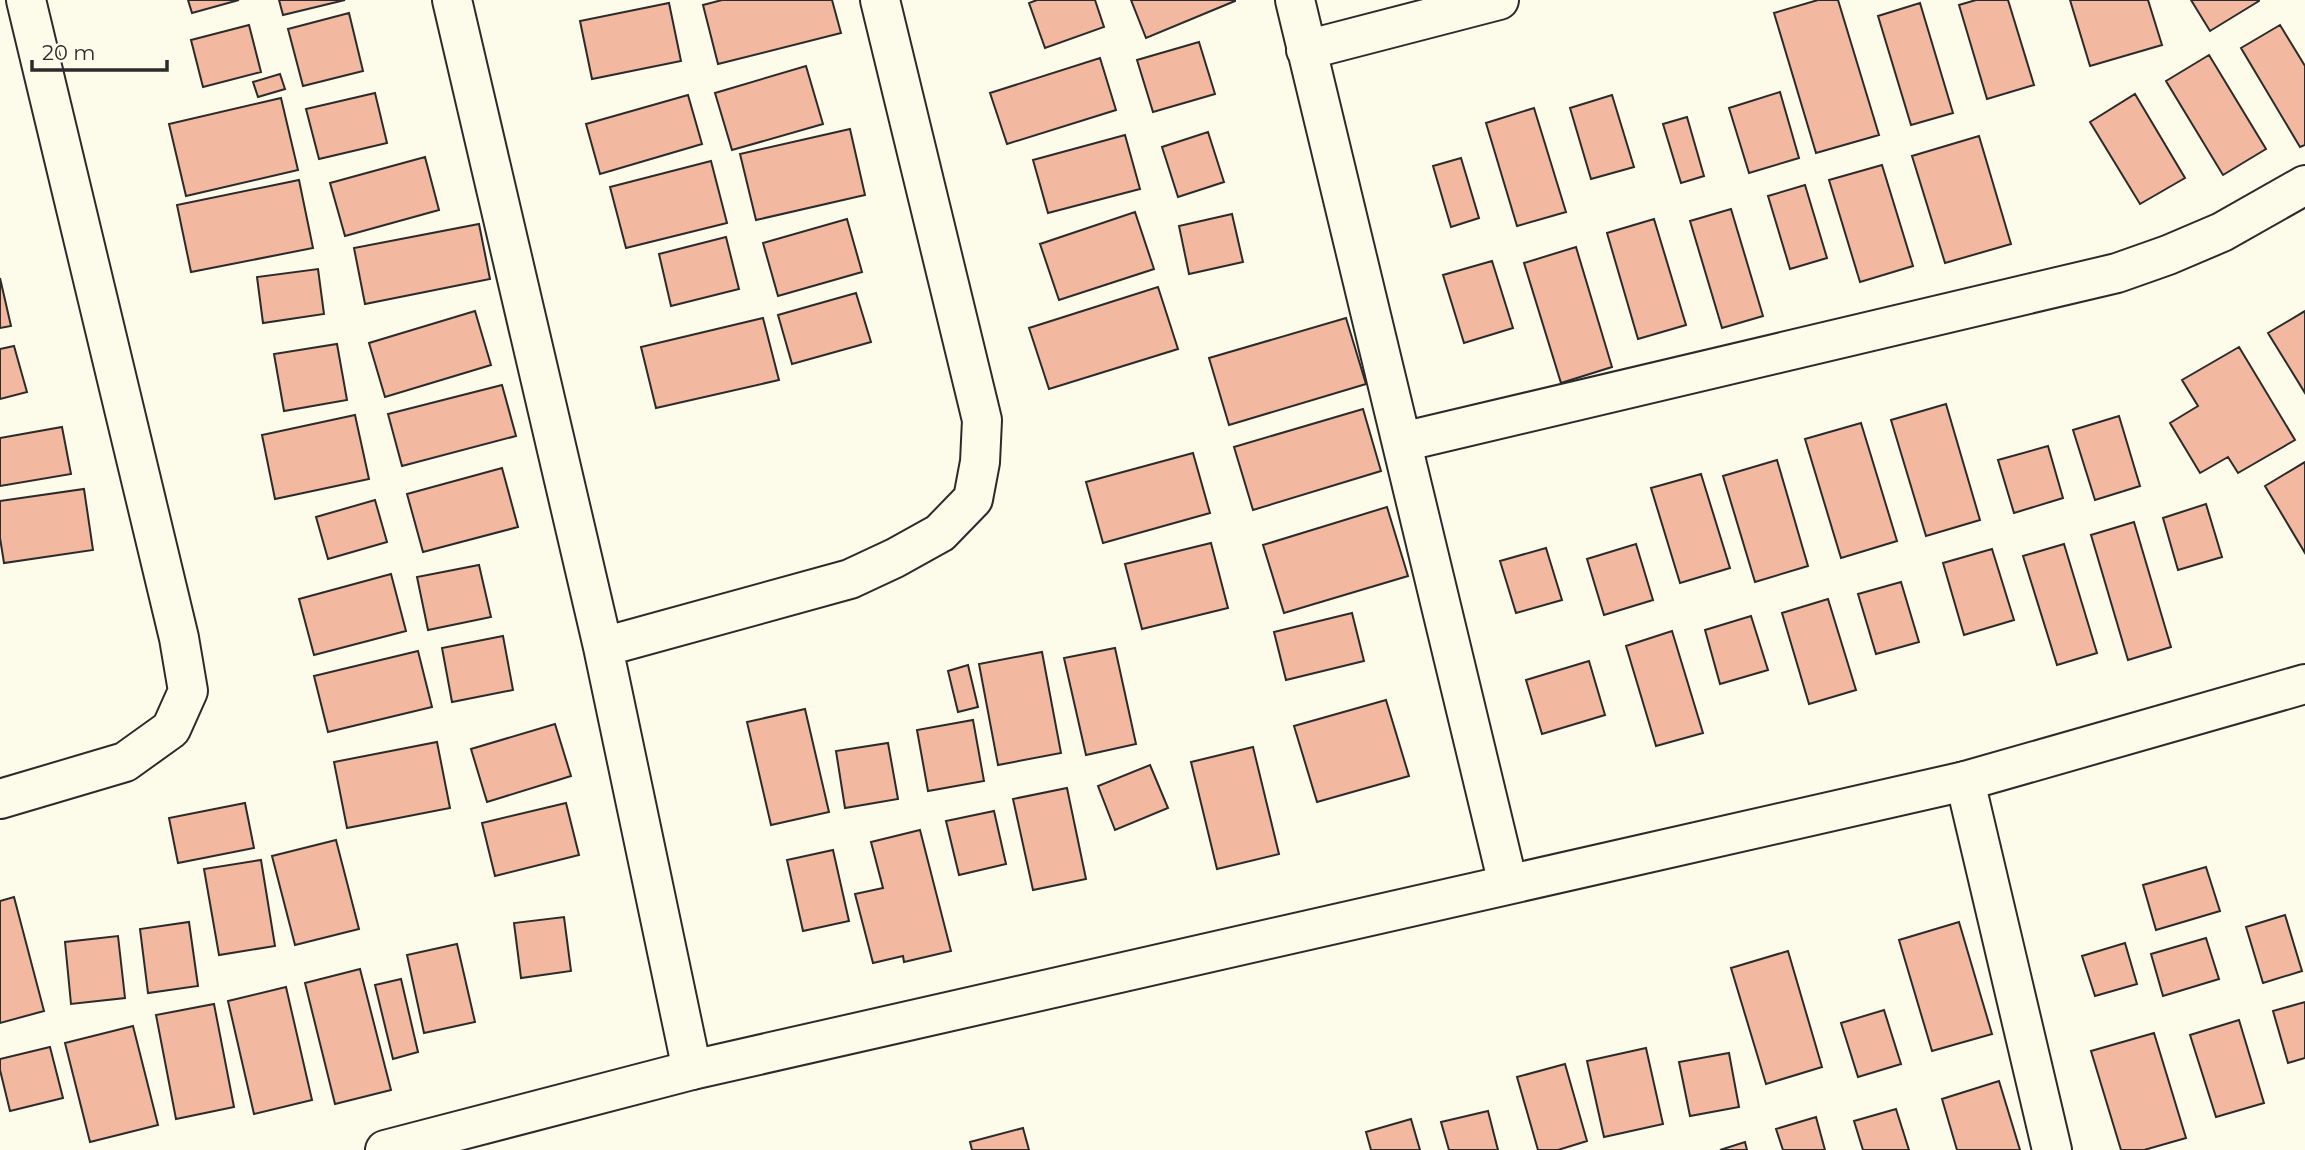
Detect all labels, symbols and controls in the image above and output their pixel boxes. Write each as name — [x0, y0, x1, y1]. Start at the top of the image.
scale bar — [32, 28, 166, 72]
text: 20 m — [42, 40, 96, 65]

